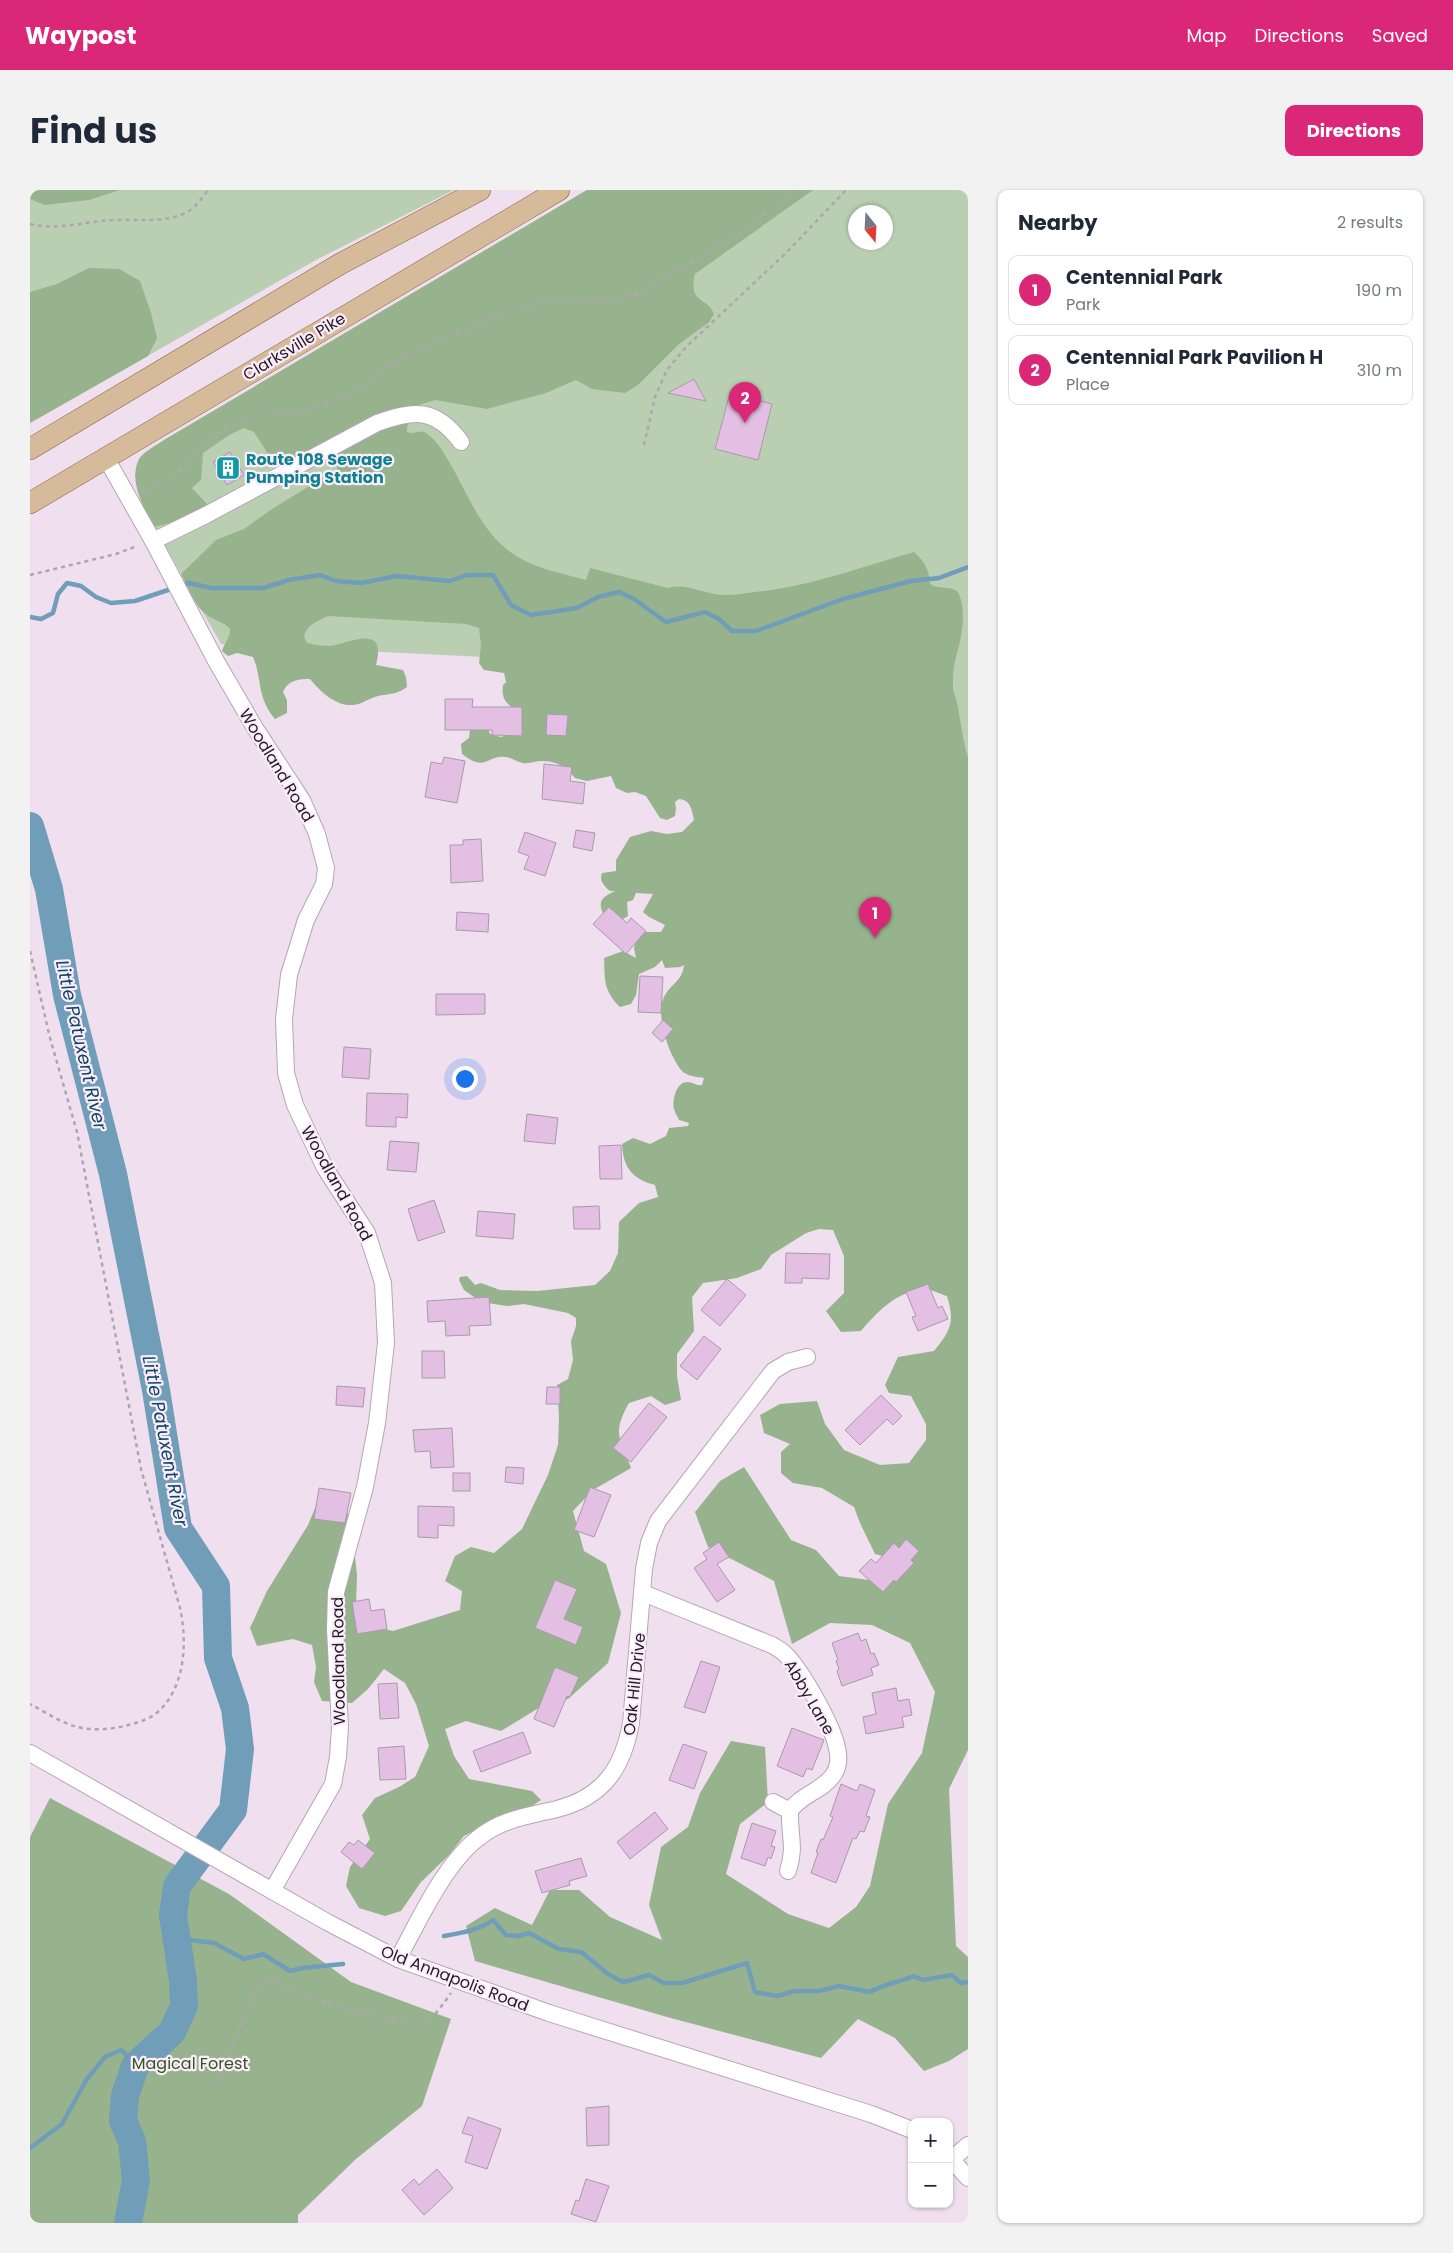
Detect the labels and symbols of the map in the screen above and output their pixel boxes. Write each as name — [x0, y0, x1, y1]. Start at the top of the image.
north arrow — [848, 205, 893, 250]
street label: Clarksville Pike — [239, 307, 350, 386]
pin: 2 — [729, 382, 761, 423]
place label: Route 108 Sewage Pumping Station — [246, 448, 393, 489]
building icon: Route 108 Sewage Pumping Station — [215, 455, 241, 481]
street label: Woodland Road — [234, 704, 320, 826]
pin: 1 — [859, 897, 891, 938]
water label: Little Patuxent River — [50, 958, 113, 1133]
your location — [452, 1066, 478, 1092]
street label: Woodland Road — [295, 1121, 378, 1245]
water label: Little Patuxent River — [137, 1353, 195, 1530]
street label: Woodland Road — [326, 1597, 351, 1725]
street label: Oak Hill Drive — [618, 1631, 651, 1737]
street label: Abby Lane — [779, 1655, 840, 1739]
street label: Old Annapolis Road — [377, 1940, 532, 2017]
park label: Magical Forest — [132, 2052, 248, 2075]

